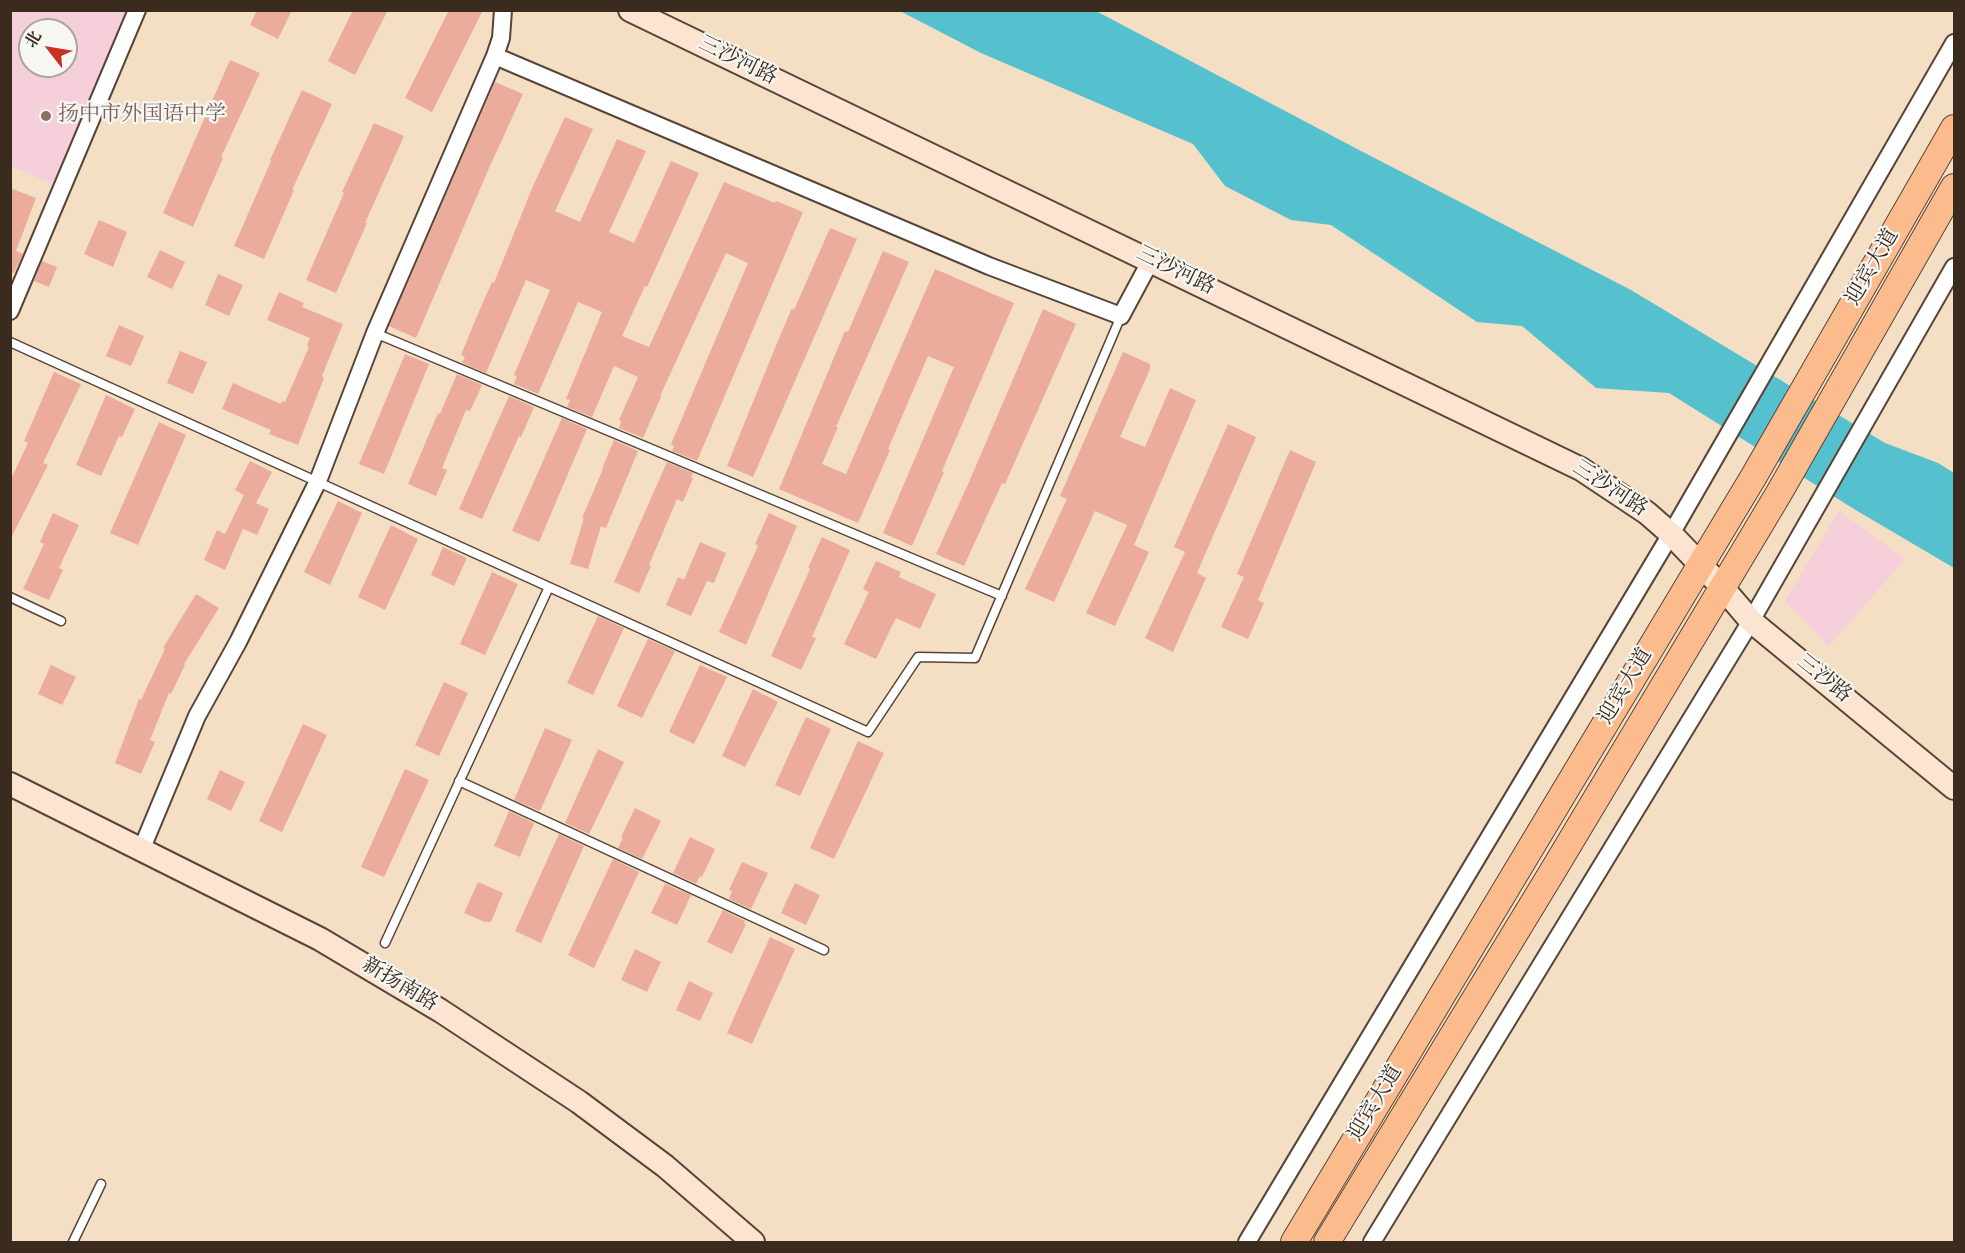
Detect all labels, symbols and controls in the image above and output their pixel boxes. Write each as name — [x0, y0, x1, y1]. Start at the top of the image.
north arrow — [18, 18, 78, 78]
text: 北 — [21, 27, 48, 52]
street label: 三沙河路 — [694, 32, 780, 92]
place label: 扬中市外国语中学 — [58, 103, 226, 129]
marker: 扬中市外国语中学 — [39, 109, 53, 123]
street label: 迎宾大道 — [1842, 225, 1906, 311]
street label: 三沙河路 — [1132, 242, 1218, 302]
street label: 三沙河路 — [1567, 457, 1651, 523]
street label: 迎宾大道 — [1595, 645, 1659, 729]
street label: 三沙路 — [1791, 650, 1855, 710]
street label: 新扬南路 — [357, 954, 441, 1018]
street label: 迎宾大道 — [1345, 1062, 1409, 1146]

